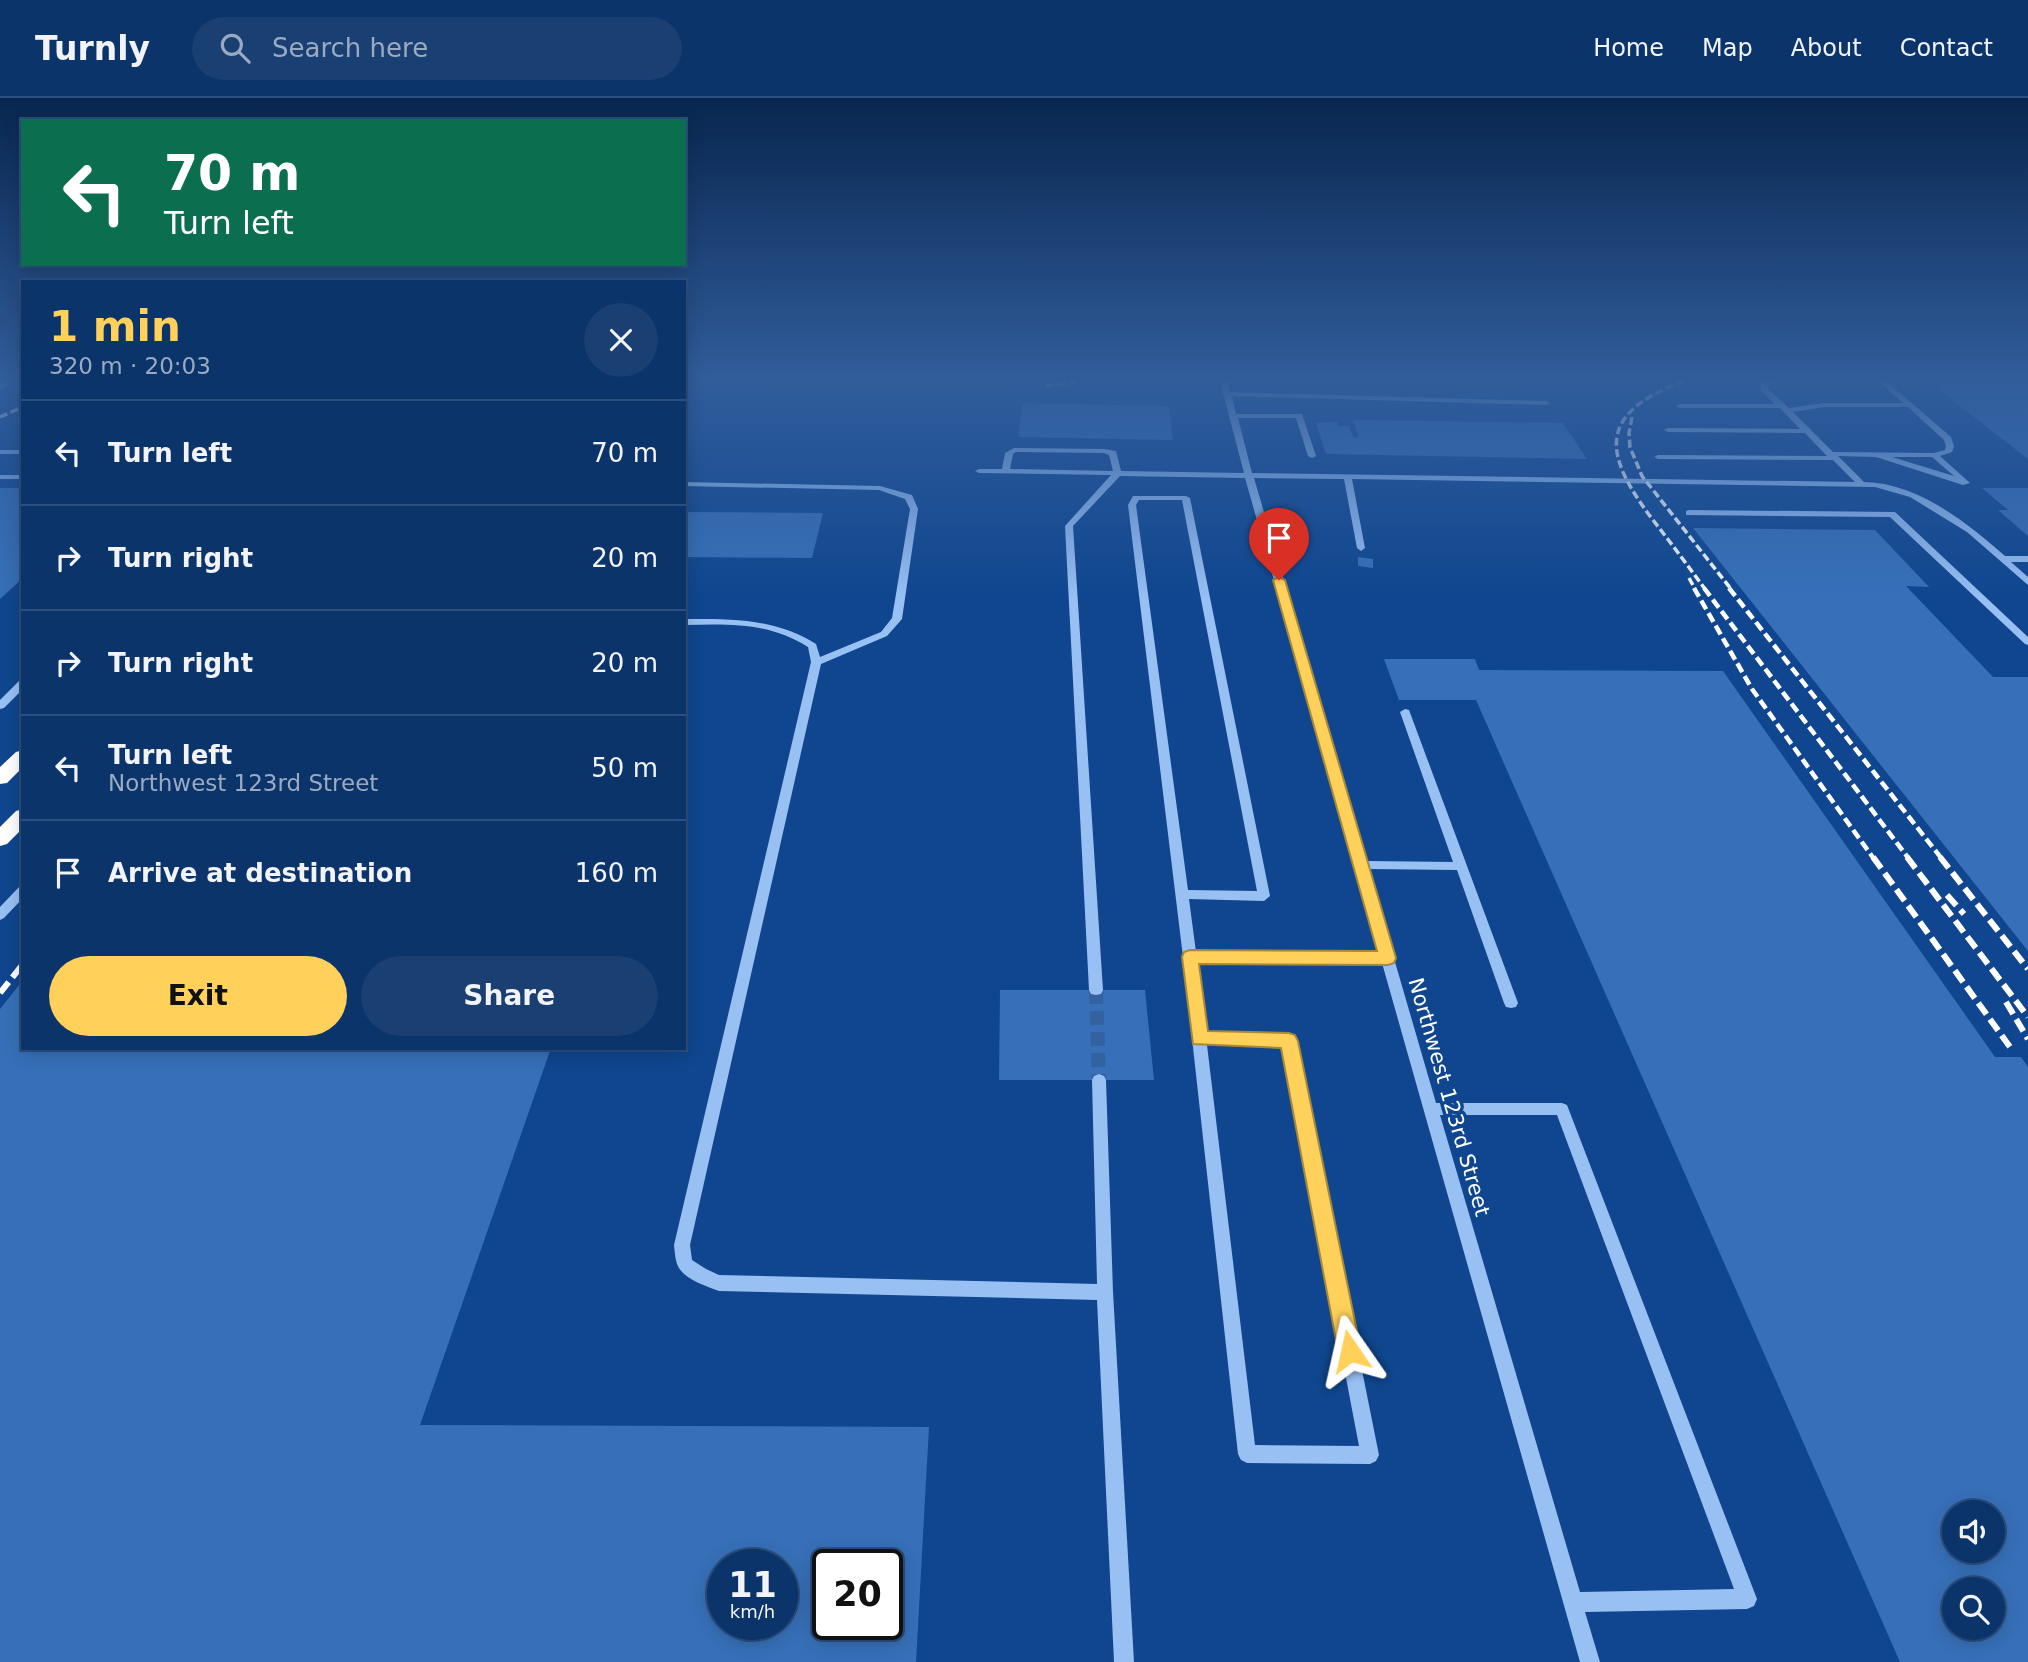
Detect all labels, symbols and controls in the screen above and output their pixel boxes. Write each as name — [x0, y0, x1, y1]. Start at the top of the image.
search box — [192, 17, 682, 80]
text: Turnly — [35, 29, 150, 68]
icon: search — [216, 29, 254, 67]
text: Search here — [272, 33, 428, 63]
text: Home — [1593, 34, 1664, 62]
text: Map — [1702, 34, 1753, 62]
text: About — [1791, 34, 1862, 62]
text: Contact — [1900, 34, 1993, 62]
text: 70 m — [164, 145, 300, 202]
icon: left — [49, 147, 140, 238]
text: Turn left — [164, 204, 294, 242]
text: 1 min — [49, 302, 181, 351]
button: close — [584, 303, 658, 377]
text: 320 m · 20:03 — [49, 353, 211, 379]
icon: left — [49, 434, 87, 472]
text: Turn left — [108, 438, 232, 468]
text: 70 m — [591, 438, 658, 468]
pin — [1249, 508, 1309, 580]
icon: arrive — [1260, 519, 1298, 557]
icon: right — [49, 539, 87, 577]
text: Turn right — [108, 543, 253, 573]
text: 20 m — [591, 543, 658, 573]
icon: right — [49, 644, 87, 682]
text: Turn right — [108, 648, 253, 678]
text: 20 m — [591, 648, 658, 678]
text: Turn left — [108, 740, 232, 770]
icon: left — [49, 749, 87, 787]
text: 50 m — [591, 753, 658, 783]
text: Northwest 123rd Street — [108, 770, 378, 796]
icon: arrive — [49, 854, 87, 892]
text: Arrive at destination — [108, 858, 412, 888]
text: 160 m — [575, 858, 658, 888]
button: Exit — [49, 956, 347, 1036]
button: Share — [361, 956, 658, 1036]
street label: Northwest 123rd Street — [1403, 975, 1495, 1219]
position arrow — [1313, 1314, 1387, 1388]
map controls — [1942, 1500, 2005, 1640]
button: sound — [1942, 1500, 2005, 1563]
speed limit sign: 20 — [812, 1549, 903, 1640]
text: 11 — [728, 1565, 777, 1605]
button: search — [1942, 1577, 2005, 1640]
text: km/h — [730, 1601, 775, 1622]

